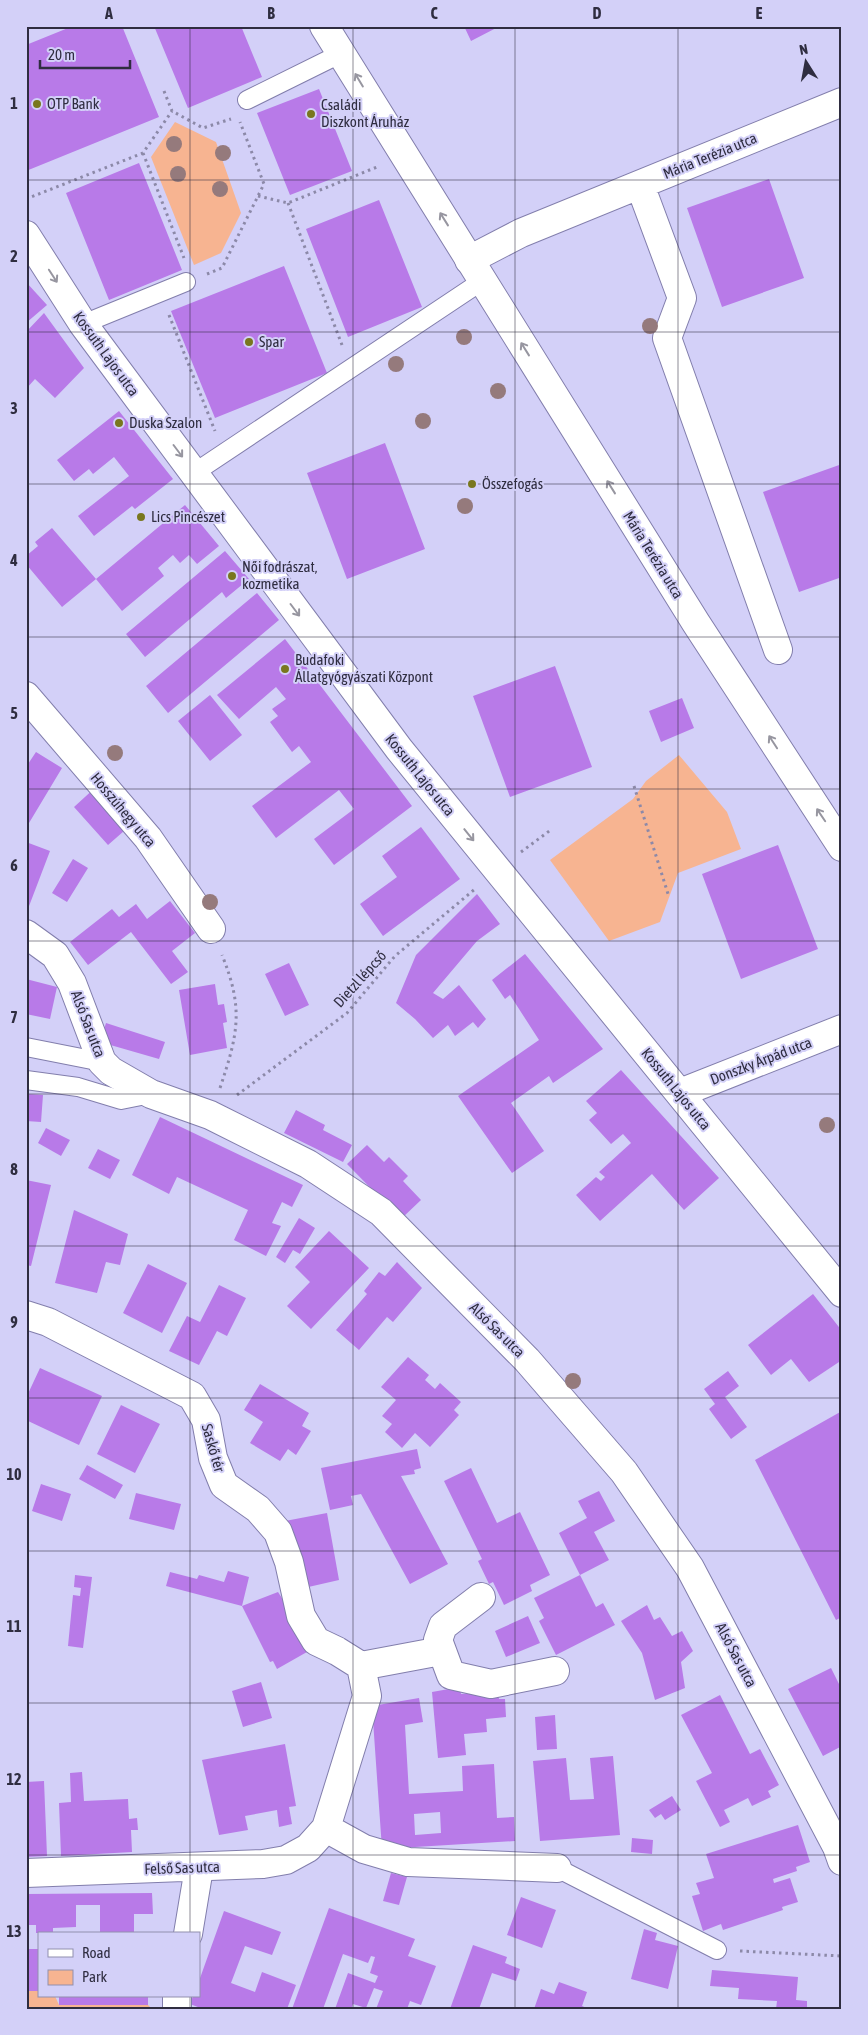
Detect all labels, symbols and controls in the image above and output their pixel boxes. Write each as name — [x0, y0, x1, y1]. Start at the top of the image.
text: A — [104, 4, 113, 22]
text: B — [267, 4, 275, 22]
text: C — [430, 4, 438, 22]
text: D — [593, 4, 602, 22]
text: E — [756, 4, 763, 22]
scale bar — [40, 38, 130, 70]
north arrow — [780, 38, 830, 88]
text: N — [798, 41, 809, 58]
text: 20 m — [48, 46, 75, 63]
one-way arrow — [353, 74, 363, 88]
text: 1 — [10, 94, 18, 112]
place label: OTP Bank — [47, 95, 100, 112]
place label: Családi Diszkont Áruház — [321, 96, 410, 130]
marker: OTP Bank — [31, 98, 43, 110]
marker: Családi Diszkont Áruház — [305, 108, 317, 120]
street label: Mária Terézia utca — [661, 129, 759, 182]
one-way arrow — [438, 212, 448, 226]
text: 2 — [10, 247, 18, 265]
one-way arrow — [48, 269, 58, 283]
street label: Kossuth Lajos utca — [70, 308, 143, 399]
place label: Spar — [259, 333, 284, 350]
marker: Spar — [243, 336, 255, 348]
one-way arrow — [520, 342, 530, 356]
text: 3 — [10, 399, 18, 417]
place label: Duska Szalon — [129, 414, 202, 431]
marker: Duska Szalon — [113, 417, 125, 429]
one-way arrow — [172, 444, 183, 457]
place label: Összefogás — [482, 475, 543, 492]
marker: Összefogás — [466, 478, 478, 490]
one-way arrow — [606, 480, 616, 494]
place label: Lics Pincészet — [151, 508, 225, 525]
street label: Mária Terézia utca — [620, 508, 687, 601]
marker: Lics Pincészet — [135, 511, 147, 523]
text: 4 — [9, 551, 18, 569]
place label: Női fodrászat, kozmetika — [242, 558, 318, 592]
marker: Női fodrászat, kozmetika — [226, 570, 238, 582]
one-way arrow — [290, 603, 301, 616]
place label: Budafoki Állatgyógyászati Központ — [295, 651, 433, 685]
marker: Budafoki Állatgyógyászati Központ — [279, 663, 291, 675]
text: 5 — [10, 704, 18, 722]
street label: Kossuth Lajos utca — [382, 730, 459, 819]
one-way arrow — [768, 736, 778, 750]
street label: Hosszúhegy utca — [87, 769, 159, 850]
one-way arrow — [815, 808, 826, 822]
one-way arrow — [464, 828, 475, 841]
text: 6 — [10, 856, 18, 874]
street label: Dietzl lépcső — [330, 947, 389, 1010]
street label: Alsó Sas utca — [68, 988, 109, 1060]
text: 7 — [10, 1008, 18, 1026]
street label: Donszky Árpád utca — [708, 1033, 814, 1088]
street label: Kossuth Lajos utca — [638, 1044, 715, 1133]
text: 8 — [10, 1160, 18, 1178]
street label: Alsó Sas utca — [466, 1299, 528, 1361]
text: 9 — [10, 1313, 18, 1331]
street label: Saskő tér — [199, 1422, 229, 1474]
text: 10 — [6, 1465, 22, 1483]
text: 11 — [6, 1617, 22, 1635]
street label: Alsó Sas utca — [712, 1620, 760, 1690]
text: 12 — [6, 1770, 22, 1788]
street label: Felső Sas utca — [144, 1858, 220, 1877]
text: 13 — [6, 1922, 22, 1940]
legend — [38, 1932, 200, 1998]
text: Road — [82, 1944, 111, 1961]
text: Park — [82, 1968, 107, 1985]

